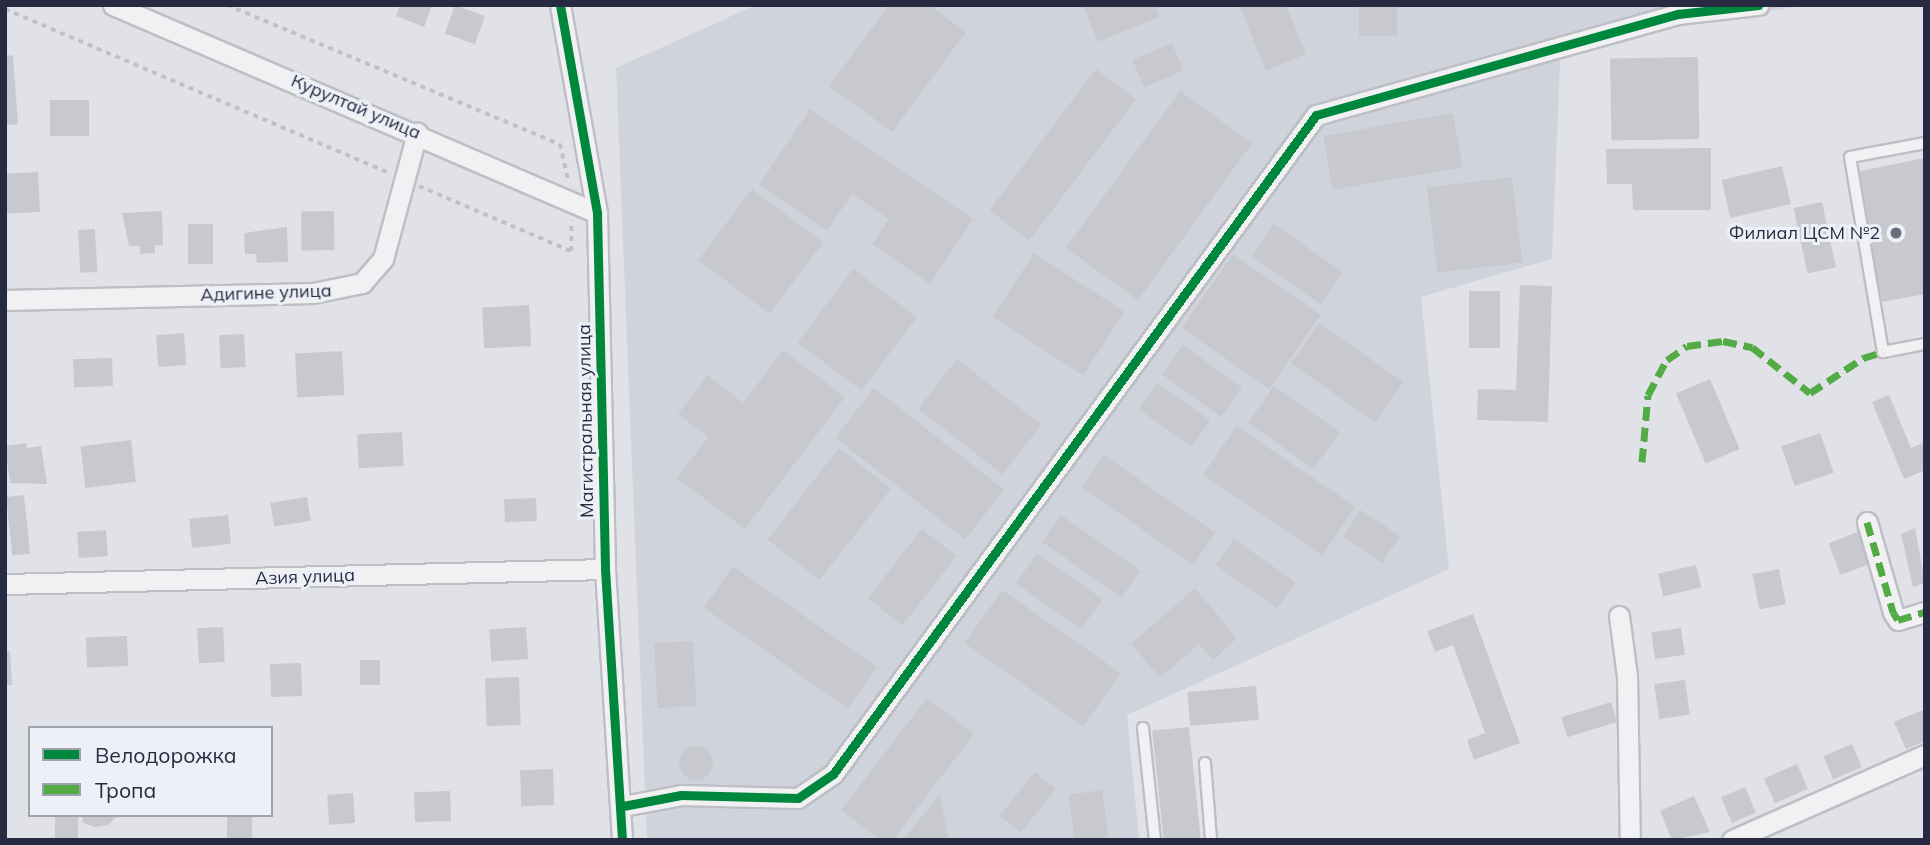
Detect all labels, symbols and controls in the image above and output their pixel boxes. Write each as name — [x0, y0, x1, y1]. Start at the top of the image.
street label: Курултай улица — [288, 70, 424, 144]
place label: Филиал ЦСМ №2 — [1729, 222, 1880, 244]
marker: Филиал ЦСМ №2 — [1886, 223, 1906, 243]
street label: Адигине улица — [200, 280, 332, 306]
street label: Магистральная улица — [574, 324, 598, 518]
street label: Азия улица — [255, 564, 355, 590]
legend — [28, 726, 273, 817]
text: Велодорожка — [95, 742, 237, 768]
text: Тропа — [95, 777, 156, 803]

